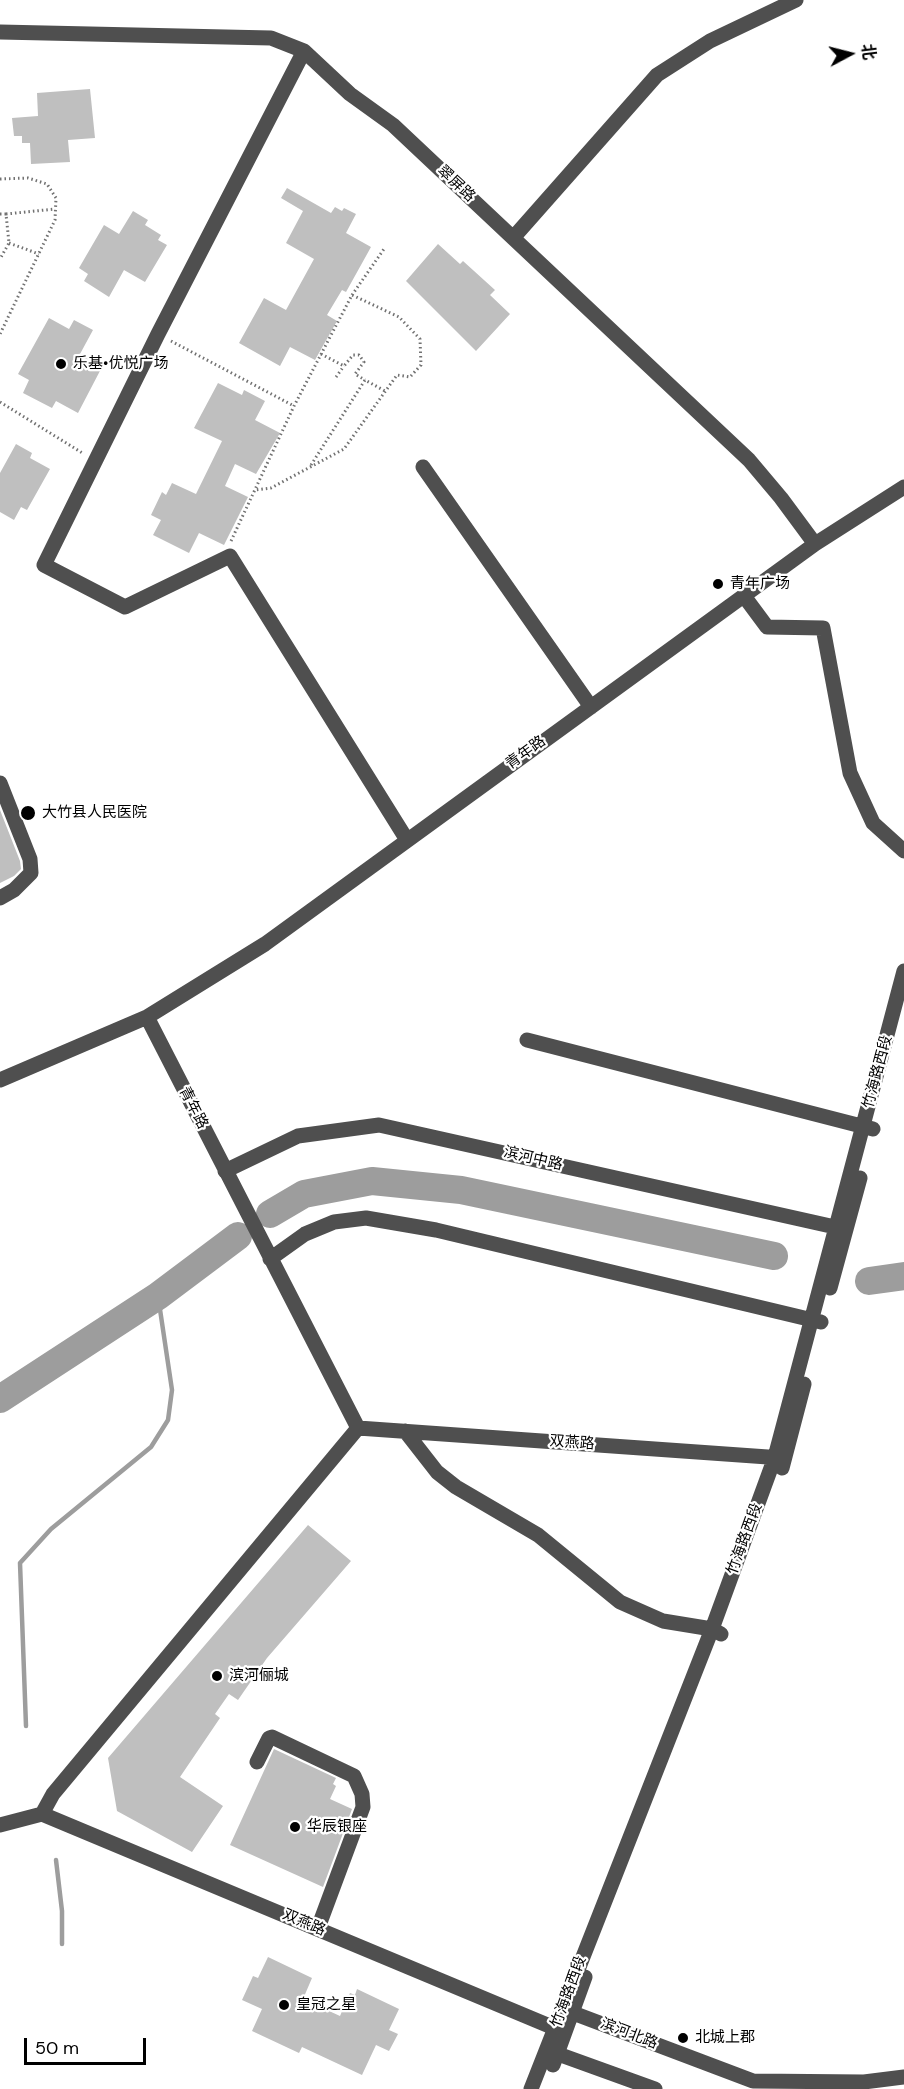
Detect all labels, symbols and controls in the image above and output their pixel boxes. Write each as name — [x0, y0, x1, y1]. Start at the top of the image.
north arrow — [820, 24, 880, 84]
text: 北 — [857, 43, 880, 61]
street label: 翠屏路 — [433, 162, 479, 206]
place label: 乐基•优悦广场 — [73, 355, 168, 373]
marker: 乐基•优悦广场 — [54, 357, 68, 371]
place label: 青年广场 — [730, 575, 790, 593]
marker: 青年广场 — [711, 577, 725, 591]
street label: 青年路 — [503, 732, 549, 774]
marker: 大竹县人民医院 — [19, 804, 37, 822]
place label: 大竹县人民医院 — [42, 804, 147, 822]
street label: 竹海路西段 — [860, 1033, 896, 1111]
street label: 青年路 — [175, 1084, 211, 1132]
street label: 滨河中路 — [502, 1143, 564, 1175]
street label: 双燕路 — [549, 1432, 595, 1454]
street label: 竹海路西段 — [724, 1501, 766, 1577]
place label: 滨河俪城 — [229, 1667, 289, 1685]
marker: 滨河俪城 — [210, 1669, 224, 1683]
place label: 华辰银座 — [307, 1818, 367, 1836]
marker: 华辰银座 — [288, 1820, 302, 1834]
street label: 双燕路 — [280, 1906, 328, 1940]
street label: 竹海路西段 — [548, 1954, 590, 2030]
place label: 皇冠之星 — [296, 1996, 356, 2014]
marker: 皇冠之星 — [277, 1998, 291, 2012]
street label: 滨河北路 — [598, 2015, 660, 2053]
scale bar — [27, 2026, 148, 2064]
place label: 北城上郡 — [695, 2029, 755, 2047]
marker: 北城上郡 — [676, 2031, 690, 2045]
text: 50 m — [35, 2036, 79, 2060]

